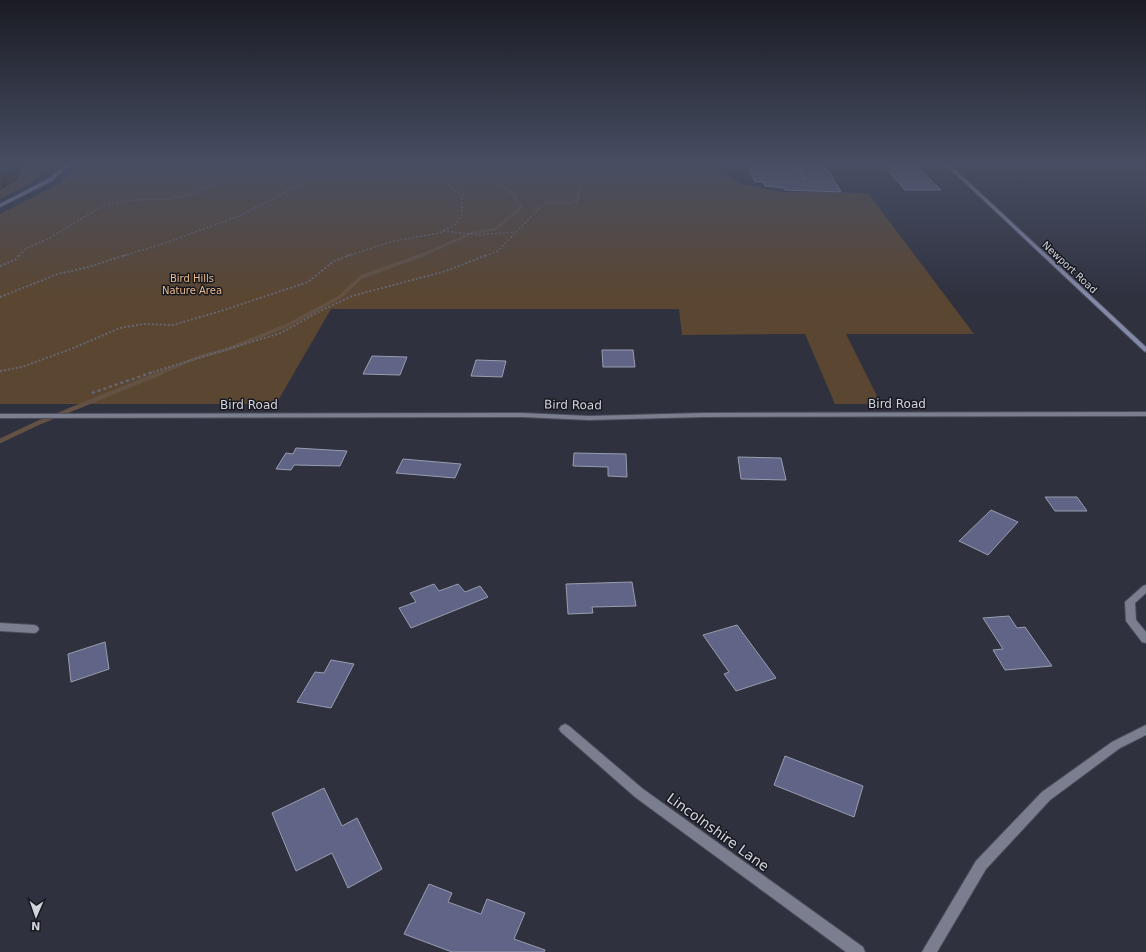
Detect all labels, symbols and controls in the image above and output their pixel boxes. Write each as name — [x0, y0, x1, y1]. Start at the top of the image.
street label: Newport Road — [1040, 239, 1099, 295]
park label: Bird Hills Nature Area — [162, 273, 222, 296]
street label: Bird Road — [544, 397, 602, 413]
street label: Bird Road — [868, 397, 926, 411]
street label: Bird Road — [220, 398, 278, 412]
street label: Lincolnshire Lane — [664, 790, 772, 874]
north arrow — [16, 896, 56, 936]
text: N — [31, 919, 41, 932]

